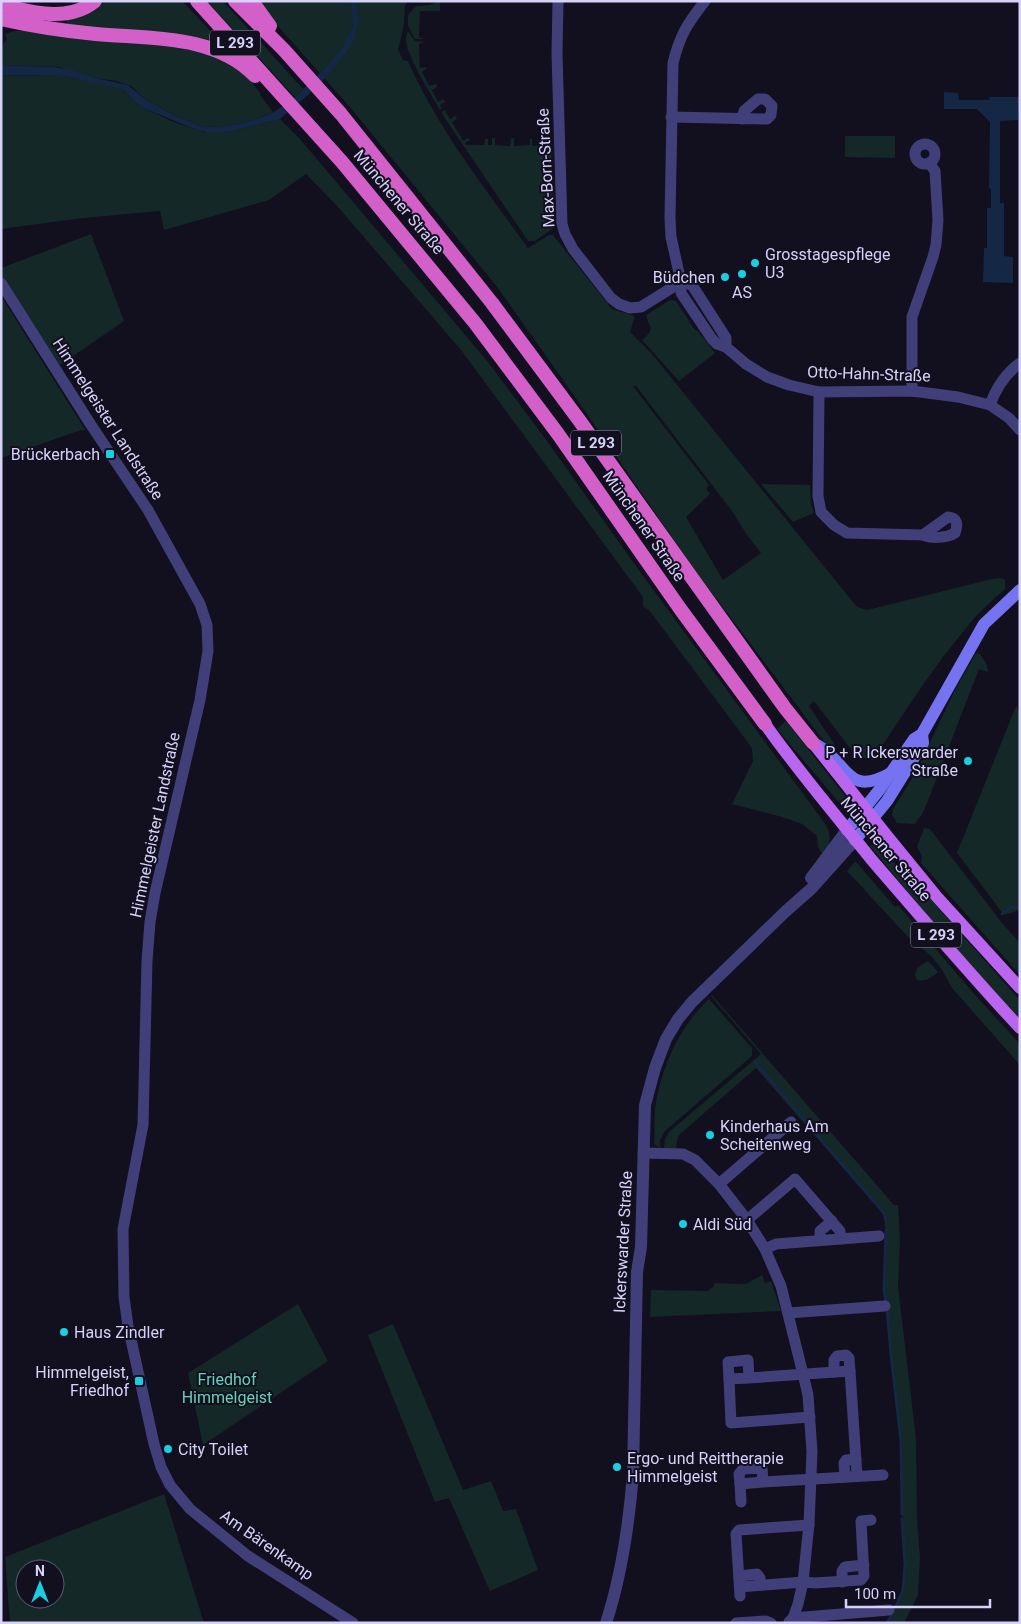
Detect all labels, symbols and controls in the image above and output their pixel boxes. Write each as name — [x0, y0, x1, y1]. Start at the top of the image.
road number: L 293 — [210, 30, 260, 56]
street label: Max-Born-Straße — [533, 108, 559, 228]
street label: Münchener Straße — [350, 146, 448, 258]
place label: Grosstagespflege U3 — [765, 245, 891, 282]
marker: Grosstagespflege U3 — [749, 257, 761, 269]
place label: Büdchen — [653, 268, 715, 287]
marker: AS — [736, 268, 748, 280]
marker: Büdchen — [719, 271, 731, 283]
place label: AS — [732, 283, 752, 302]
street label: Himmelgeister Landstraße — [49, 335, 167, 503]
street label: Otto-Hahn-Straße — [807, 362, 931, 386]
road number: L 293 — [571, 430, 621, 456]
place label: Brückerbach — [11, 445, 100, 464]
marker: Brückerbach — [104, 448, 116, 460]
street label: Münchener Straße — [599, 467, 689, 585]
street label: Himmelgeister Landstraße — [126, 731, 184, 919]
place label: P + R Ickerswarder Straße — [825, 743, 959, 780]
marker: P + R Ickerswarder Straße — [962, 755, 974, 767]
street label: Münchener Straße — [837, 793, 935, 905]
road number: L 293 — [911, 922, 961, 948]
place label: Kinderhaus Am Scheitenweg — [720, 1117, 829, 1154]
marker: Kinderhaus Am Scheitenweg — [704, 1129, 716, 1141]
street label: Ickerswarder Straße — [610, 1170, 636, 1314]
place label: Aldi Süd — [693, 1215, 752, 1234]
marker: Aldi Süd — [677, 1218, 689, 1230]
place label: Haus Zindler — [74, 1323, 165, 1342]
marker: Haus Zindler — [58, 1326, 70, 1338]
place label: Himmelgeist, Friedhof — [35, 1363, 129, 1400]
park label: Friedhof Himmelgeist — [182, 1370, 272, 1407]
marker: Himmelgeist, Friedhof — [133, 1375, 145, 1387]
place label: City Toilet — [178, 1440, 248, 1459]
marker: City Toilet — [162, 1443, 174, 1455]
place label: Ergo- und Reittherapie Himmelgeist — [627, 1449, 784, 1486]
marker: Ergo- und Reittherapie Himmelgeist — [611, 1461, 623, 1473]
street label: Am Bärenkamp — [217, 1506, 317, 1584]
north arrow — [15, 1559, 65, 1609]
text: N — [35, 1563, 45, 1579]
scale bar — [846, 1576, 990, 1608]
text: 100 m — [854, 1585, 896, 1603]

